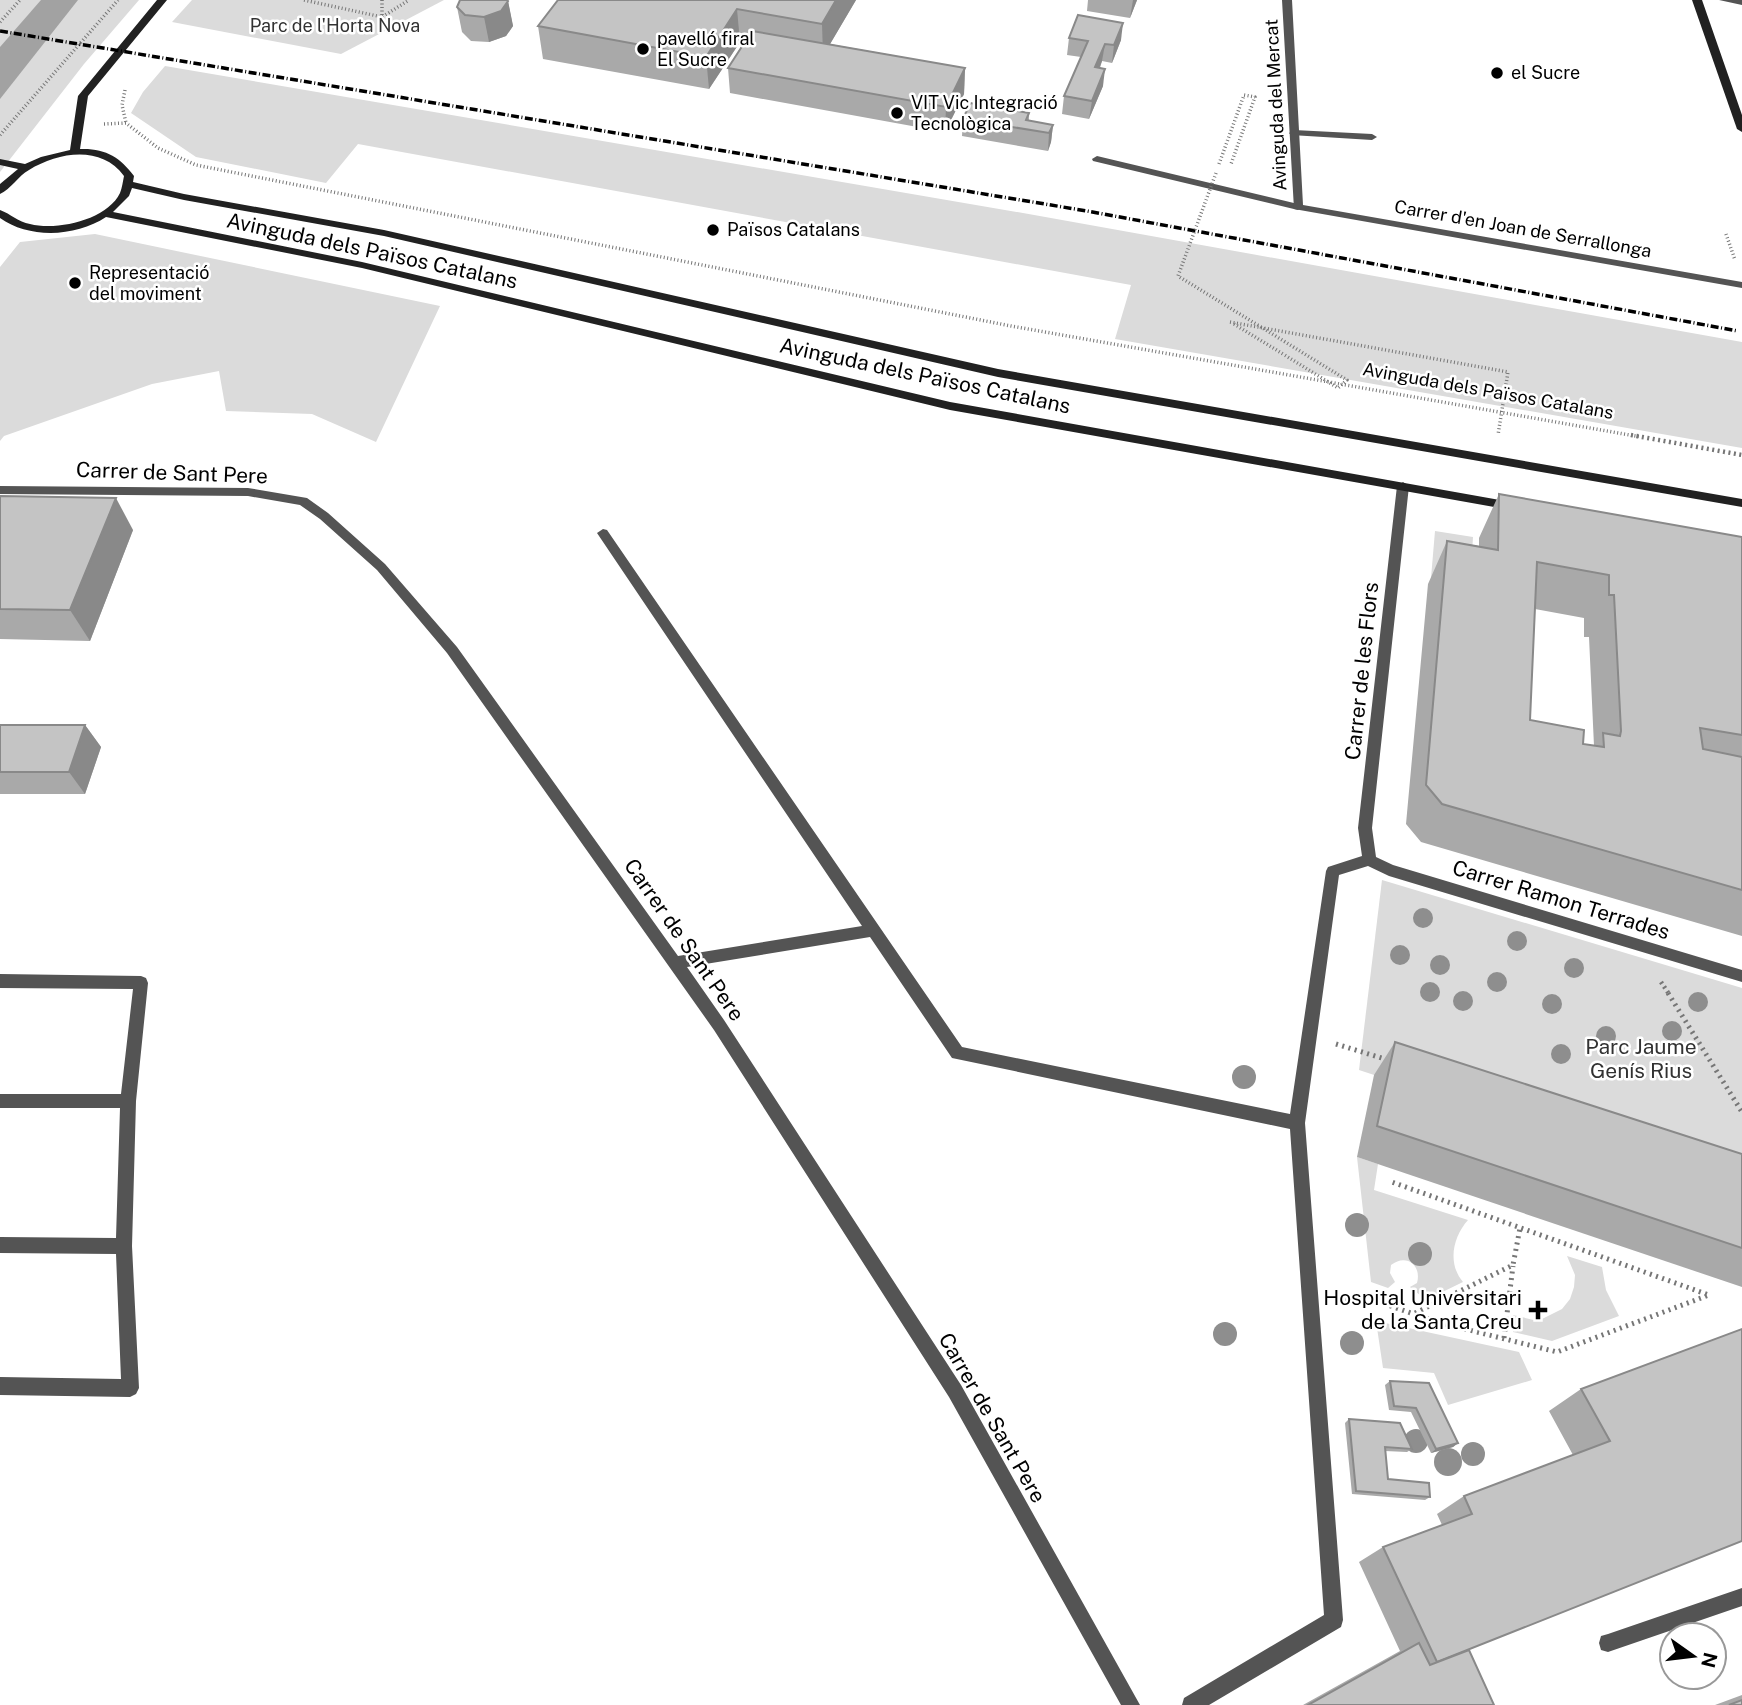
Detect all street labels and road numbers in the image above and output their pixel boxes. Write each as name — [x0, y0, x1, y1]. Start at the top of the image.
street label: Avinguda del Mercat — [1261, 19, 1290, 191]
street label: Carrer d'en Joan de Serrallonga — [1393, 196, 1653, 261]
street label: Avinguda dels Països Catalans — [224, 207, 520, 294]
street label: Avinguda dels Països Catalans — [777, 332, 1073, 419]
street label: Avinguda dels Països Catalans — [1361, 358, 1615, 423]
street label: Carrer de Sant Pere — [76, 457, 268, 488]
street label: Carrer de les Flors — [1340, 581, 1383, 761]
street label: Carrer de Sant Pere — [619, 854, 750, 1026]
street label: Carrer Ramon Terrades — [1450, 855, 1673, 944]
street label: Carrer de Sant Pere — [934, 1328, 1051, 1507]

